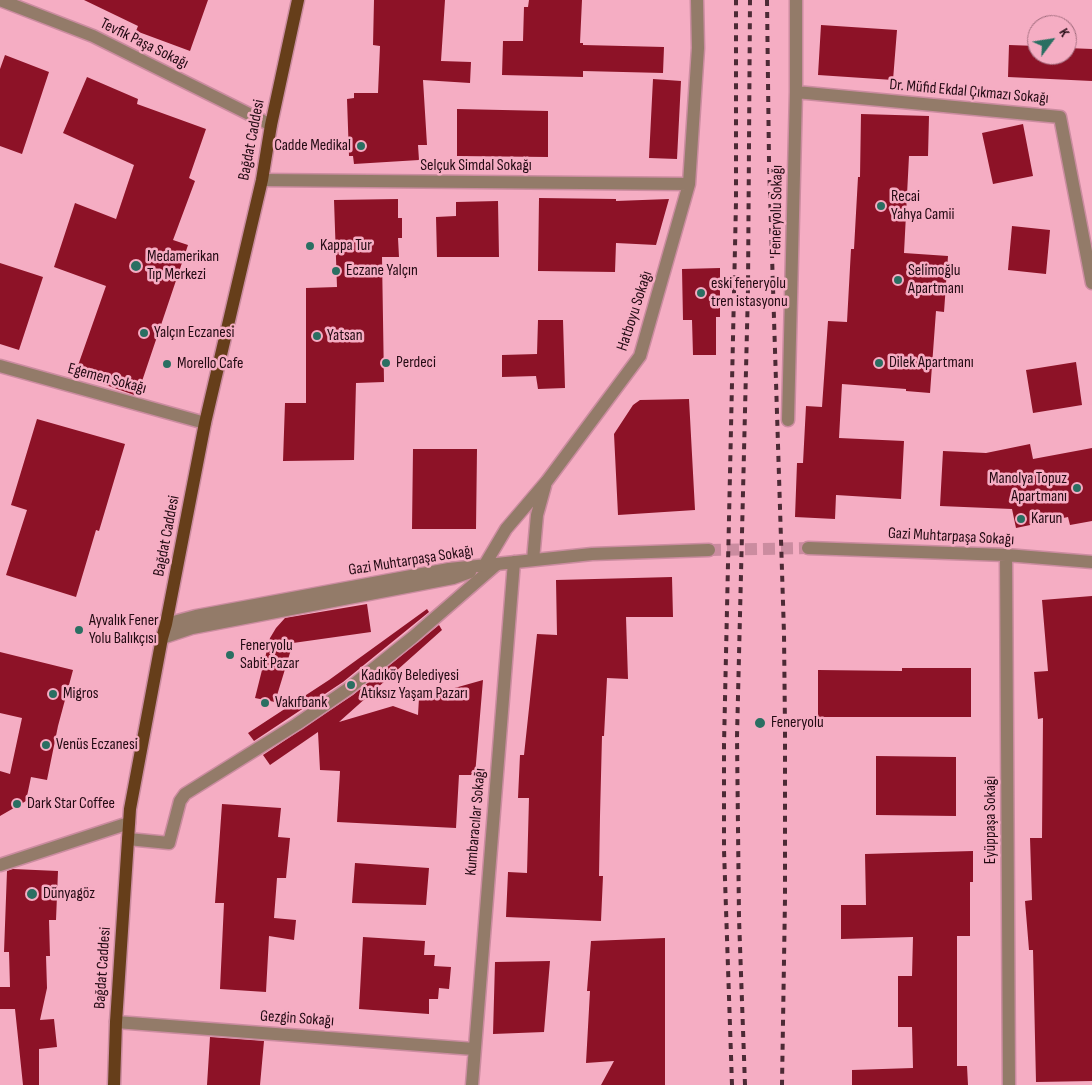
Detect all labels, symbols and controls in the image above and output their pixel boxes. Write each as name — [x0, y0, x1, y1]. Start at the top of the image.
street label: Tevfik Paşa Sokağı — [97, 14, 191, 74]
north arrow — [1027, 15, 1077, 65]
text: K — [1055, 25, 1073, 40]
street label: Dr. Müfid Ekdal Çıkmazı Sokağı — [889, 75, 1049, 109]
street label: Bağdat Caddesi — [235, 98, 269, 182]
place label: Cadde Medikal — [274, 136, 351, 156]
marker: Cadde Medikal — [355, 140, 367, 152]
street label: Selçuk Simdal Sokağı — [420, 156, 532, 176]
street label: Feneryolu Sokağı — [767, 165, 787, 255]
place label: Recai Yahya Camii — [891, 187, 954, 225]
marker: Recai Yahya Camii — [875, 200, 887, 212]
place label: Kappa Tur — [320, 236, 372, 256]
marker: Kappa Tur — [304, 240, 316, 252]
place label: Medamerikan Tıp Merkezi — [147, 247, 219, 285]
marker: Medamerikan Tıp Merkezi — [129, 259, 143, 273]
place label: Eczane Yalçın — [346, 261, 418, 281]
place label: Selimoğlu Apartmanı — [908, 261, 964, 299]
marker: Eczane Yalçın — [330, 265, 342, 277]
street label: Hatboyu Sokağı — [613, 269, 657, 353]
place label: eski feneryolu tren istasyonu — [711, 274, 788, 312]
marker: Selimoğlu Apartmanı — [892, 274, 904, 286]
marker: eski feneryolu tren istasyonu — [695, 287, 707, 299]
place label: Yalçın Eczanesi — [154, 323, 234, 343]
place label: Yatsan — [327, 326, 363, 346]
marker: Yalçın Eczanesi — [138, 327, 150, 339]
marker: Yatsan — [311, 330, 323, 342]
place label: Perdeci — [396, 353, 436, 373]
place label: Dilek Apartmanı — [889, 353, 974, 373]
place label: Morello Cafe — [177, 354, 243, 374]
marker: Perdeci — [380, 357, 392, 369]
marker: Dilek Apartmanı — [873, 357, 885, 369]
marker: Morello Cafe — [161, 358, 173, 370]
street label: Egemen Sokağı — [66, 359, 148, 399]
place label: Manolya Topuz Apartmanı — [989, 469, 1067, 507]
marker: Manolya Topuz Apartmanı — [1071, 482, 1083, 494]
street label: Bağdat Caddesi — [150, 494, 184, 578]
place label: Karun — [1031, 509, 1062, 529]
marker: Karun — [1015, 513, 1027, 525]
street label: Gazi Muhtarpaşa Sokağı — [887, 524, 1015, 550]
street label: Gazi Muhtarpaşa Sokağı — [347, 542, 475, 580]
place label: Ayvalık Fener Yolu Balıkçısı — [89, 611, 159, 649]
marker: Ayvalık Fener Yolu Balıkçısı — [73, 624, 85, 636]
place label: Feneryolu Sabit Pazar — [240, 636, 299, 674]
marker: Feneryolu Sabit Pazar — [224, 649, 236, 661]
place label: Kadıköy Belediyesi Atıksız Yaşam Pazarı — [361, 666, 468, 704]
marker: Kadıköy Belediyesi Atıksız Yaşam Pazarı — [345, 679, 357, 691]
place label: Migros — [63, 684, 99, 704]
marker: Migros — [47, 688, 59, 700]
place label: Vakıfbank — [275, 693, 327, 713]
marker: Vakıfbank — [259, 697, 271, 709]
place label: Feneryolu — [771, 713, 824, 733]
marker: Feneryolu — [753, 716, 767, 730]
place label: Venüs Eczanesi — [56, 735, 138, 755]
marker: Venüs Eczanesi — [40, 739, 52, 751]
street label: Kumbaracılar Sokağı — [462, 767, 490, 877]
street label: Eyüppaşa Sokağı — [981, 776, 1001, 864]
place label: Dark Star Coffee — [27, 794, 115, 814]
marker: Dark Star Coffee — [11, 798, 23, 810]
place label: Dünyagöz — [43, 884, 95, 904]
marker: Dünyagöz — [25, 887, 39, 901]
street label: Bağdat Caddesi — [91, 926, 115, 1010]
street label: Gezgin Sokağı — [259, 1007, 335, 1031]

